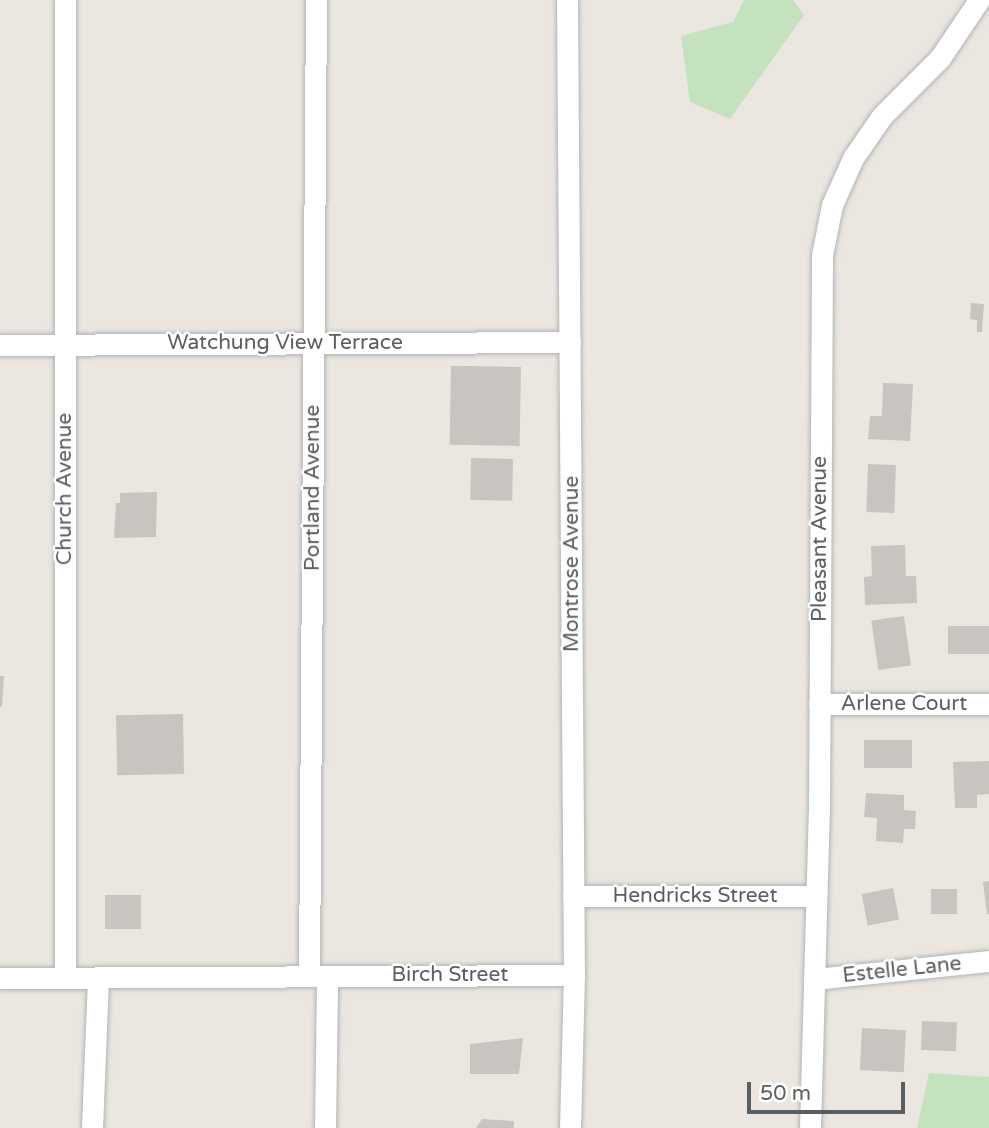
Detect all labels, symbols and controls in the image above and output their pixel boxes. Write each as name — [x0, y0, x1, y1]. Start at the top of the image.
street label: Watchung View Terrace — [167, 330, 403, 356]
street label: Portland Avenue — [300, 405, 326, 571]
street label: Church Avenue — [52, 413, 78, 565]
street label: Pleasant Avenue — [807, 456, 833, 622]
street label: Montrose Avenue — [559, 476, 585, 652]
street label: Arlene Court — [841, 691, 967, 717]
street label: Hendricks Street — [613, 883, 777, 909]
street label: Estelle Lane — [841, 951, 963, 989]
street label: Birch Street — [392, 962, 508, 988]
scale bar — [751, 1068, 908, 1112]
text: 50 m — [760, 1081, 811, 1106]

